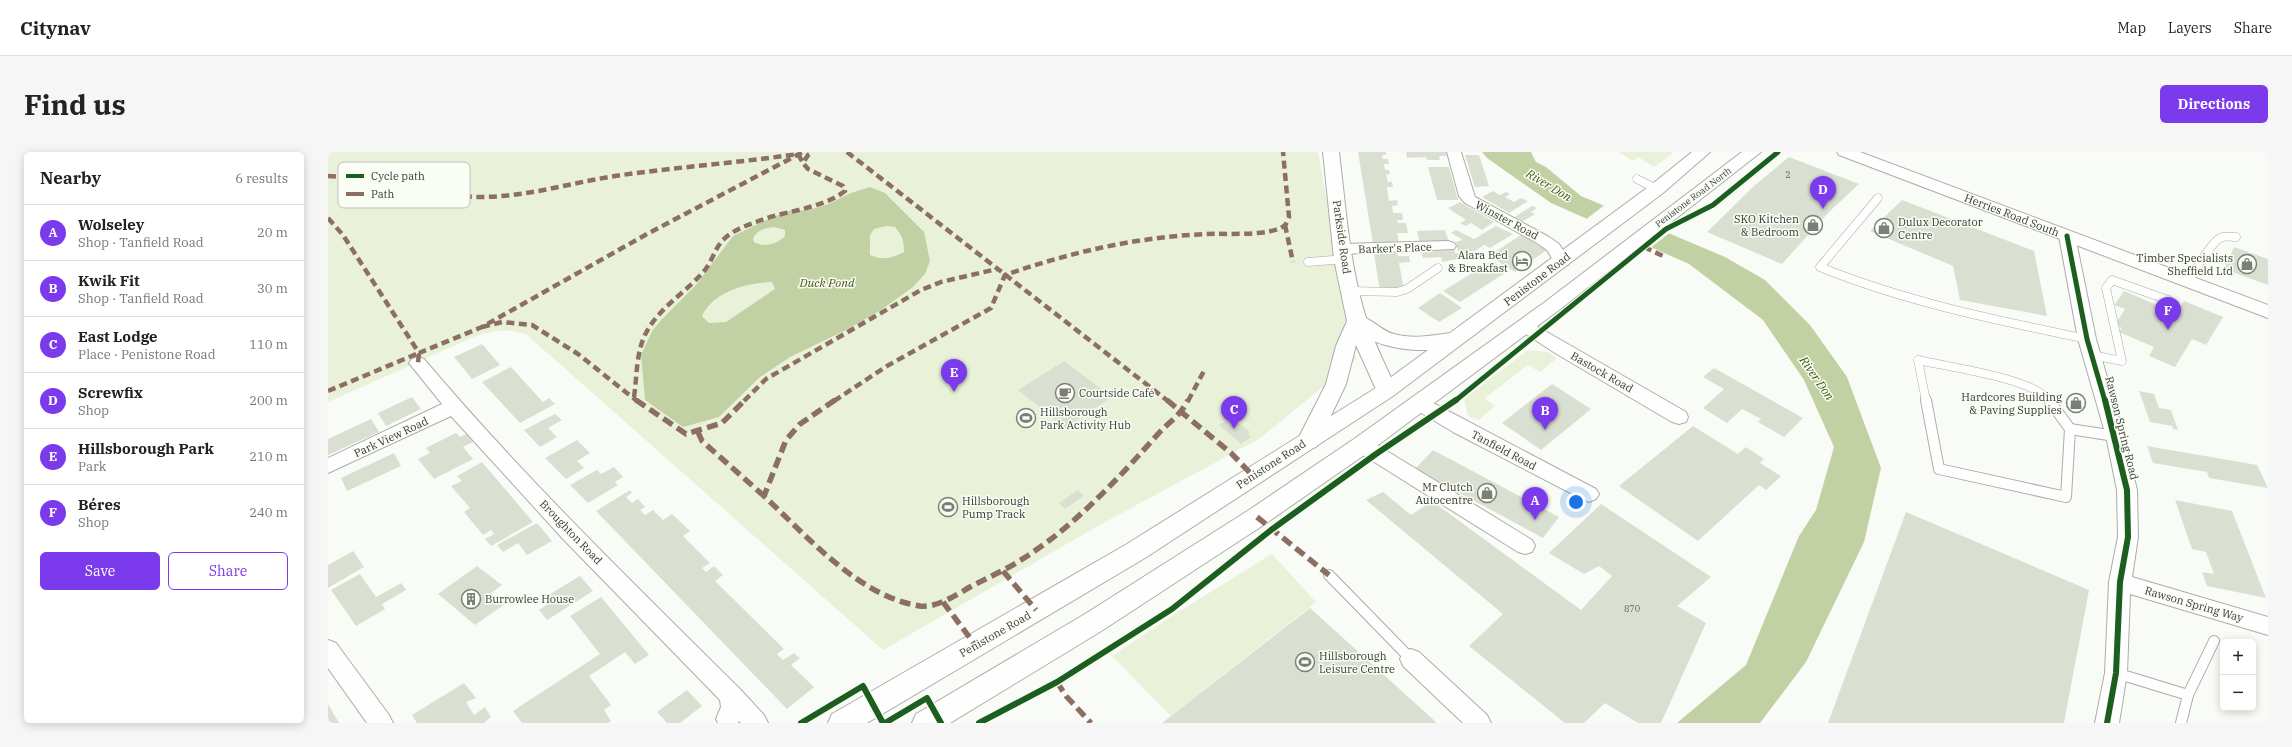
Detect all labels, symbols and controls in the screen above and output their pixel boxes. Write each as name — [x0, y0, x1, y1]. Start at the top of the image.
text: Citynav — [20, 16, 91, 40]
text: Map — [2118, 19, 2146, 37]
text: Layers — [2168, 19, 2212, 37]
text: Share — [2234, 19, 2272, 37]
button: Directions — [2160, 85, 2268, 123]
text: Find us — [24, 86, 126, 123]
legend — [338, 162, 470, 208]
water label: River Don — [1523, 165, 1575, 204]
street label: Penistone Road North — [1653, 165, 1734, 229]
text: Nearby — [40, 167, 101, 189]
text: Cycle path — [371, 169, 425, 183]
house number: 2 — [1785, 169, 1791, 180]
text: 6 results — [235, 170, 288, 187]
pin: D — [1810, 176, 1836, 209]
text: Path — [371, 187, 394, 201]
street label: Herries Road South — [1963, 190, 2062, 240]
street label: Winster Road — [1473, 197, 1541, 243]
street label: Parkside Road — [1330, 199, 1354, 275]
place label: SKO Kitchen & Bedroom — [1734, 212, 1800, 239]
shop icon: SKO Kitchen & Bedroom — [1802, 214, 1824, 236]
text: Wolseley — [78, 215, 144, 234]
place label: Dulux Decorator Centre — [1898, 215, 1983, 242]
shop icon: Dulux Decorator Centre — [1873, 217, 1895, 239]
text: A — [48, 224, 58, 241]
text: 20 m — [257, 224, 288, 241]
text: Shop · Tanfield Road — [78, 234, 204, 251]
street label: Barker's Place — [1358, 240, 1432, 256]
place label: Alara Bed & Breakfast — [1448, 248, 1508, 275]
street label: Penistone Road — [1501, 249, 1573, 309]
hotel icon: Alara Bed & Breakfast — [1511, 250, 1533, 272]
place label: Timber Specialists Sheffield Ltd — [2136, 251, 2233, 278]
shop icon: Timber Specialists Sheffield Ltd — [2236, 253, 2258, 275]
text: Kwik Fit — [78, 271, 140, 290]
water label: Duck Pond — [799, 275, 855, 290]
text: B — [48, 280, 58, 297]
text: 30 m — [257, 280, 288, 297]
text: Shop · Tanfield Road — [78, 290, 204, 307]
pin: F — [2155, 297, 2181, 330]
text: East Lodge — [78, 327, 158, 346]
text: C — [49, 336, 57, 353]
text: 110 m — [249, 336, 288, 353]
text: Place · Penistone Road — [78, 346, 216, 363]
street label: Bastock Road — [1568, 348, 1636, 396]
water label: River Don — [1796, 352, 1838, 403]
pin: E — [941, 359, 967, 392]
street label: Rawson Spring Road — [2102, 375, 2142, 482]
cafe icon: Courtside Café — [1054, 382, 1076, 404]
text: Screwfix — [78, 383, 143, 402]
place label: Courtside Café — [1079, 386, 1155, 400]
place label: Hardcores Building & Paving Supplies — [1961, 390, 2062, 417]
text: D — [48, 392, 58, 409]
text: 200 m — [249, 392, 288, 409]
shop icon: Hardcores Building & Paving Supplies — [2065, 392, 2087, 414]
pin: C — [1221, 396, 1247, 429]
pin: B — [1532, 397, 1558, 430]
text: Shop — [78, 402, 109, 419]
place label: Hillsborough Park Activity Hub — [1040, 405, 1131, 432]
sports icon: Hillsborough Park Activity Hub — [1015, 407, 1037, 429]
street label: Park View Road — [352, 414, 431, 460]
street label: Tanfield Road — [1469, 427, 1539, 473]
street label: Penistone Road — [1234, 436, 1309, 492]
text: Hillsborough Park — [78, 439, 214, 458]
text: E — [49, 448, 57, 465]
text: 210 m — [249, 448, 288, 465]
text: Park — [78, 458, 106, 475]
place label: Mr Clutch Autocentre — [1416, 480, 1473, 507]
shop icon: Mr Clutch Autocentre — [1476, 482, 1498, 504]
pin: A — [1522, 487, 1548, 520]
your location — [1566, 492, 1586, 512]
place label: Hillsborough Pump Track — [962, 494, 1030, 521]
text: Béres — [78, 495, 121, 514]
sports icon: Hillsborough Pump Track — [937, 496, 959, 518]
street label: Broughton Road — [537, 497, 605, 567]
text: F — [49, 504, 57, 521]
text: 240 m — [249, 504, 288, 521]
text: Shop — [78, 514, 109, 531]
button: Save — [40, 552, 160, 590]
button: Share — [168, 552, 288, 590]
street label: Rawson Spring Way — [2143, 583, 2245, 625]
building icon: Burrowlee House — [460, 588, 482, 610]
place label: Burrowlee House — [485, 592, 574, 606]
house number: 870 — [1624, 603, 1640, 614]
street label: Penistone Road — [957, 608, 1033, 660]
map controls — [2220, 639, 2256, 711]
button: + — [2220, 639, 2256, 675]
place label: Hillsborough Leisure Centre — [1319, 649, 1395, 676]
sports icon: Hillsborough Leisure Centre — [1294, 651, 1316, 673]
button: − — [2220, 675, 2256, 711]

